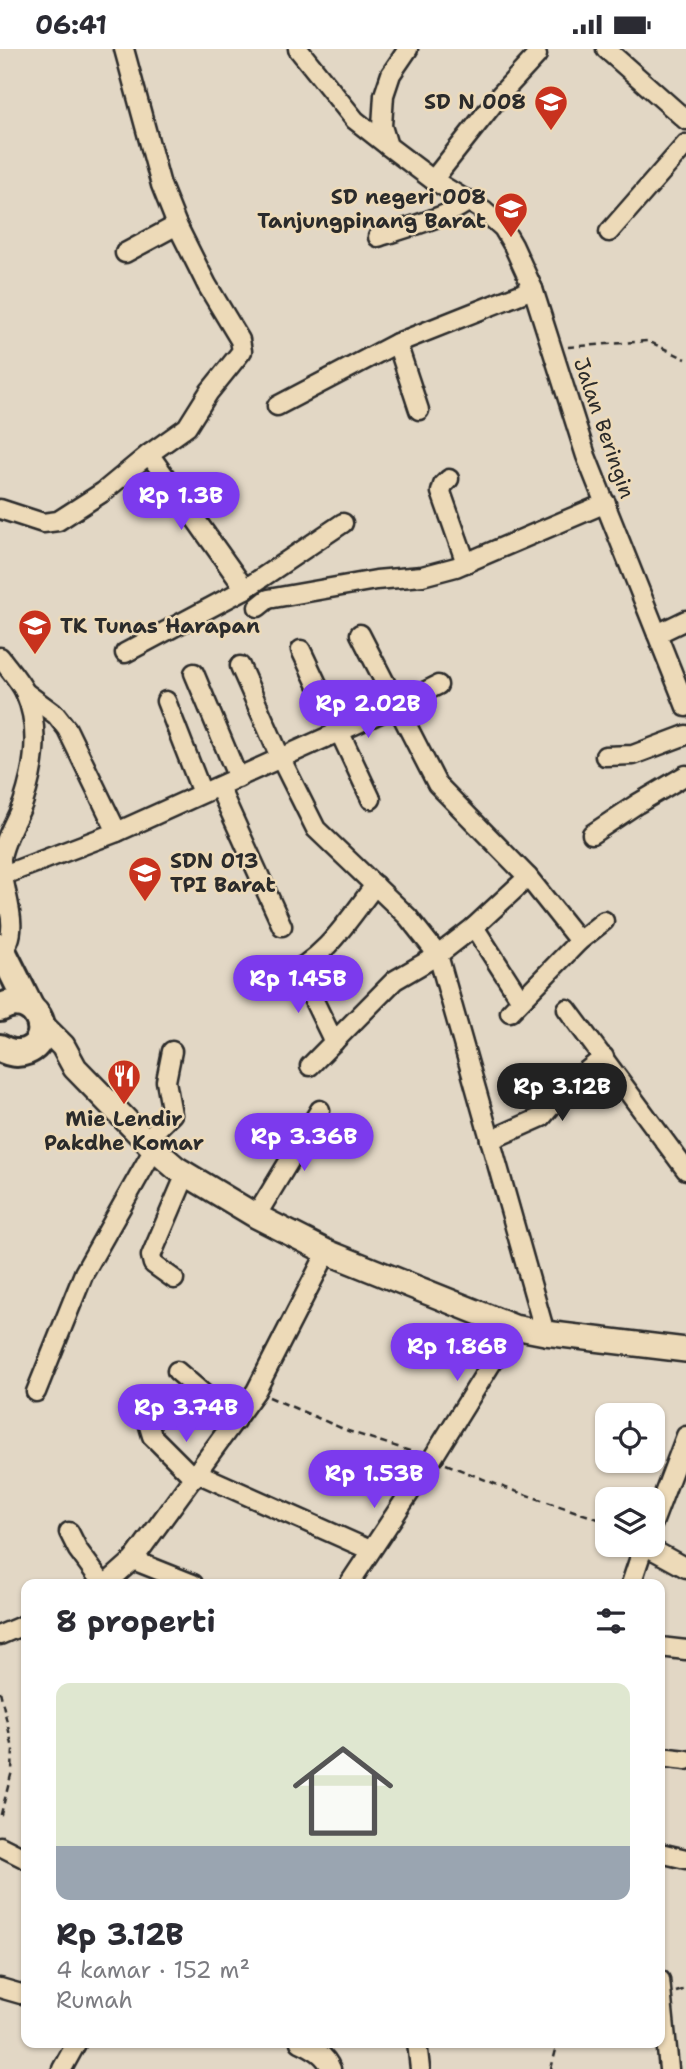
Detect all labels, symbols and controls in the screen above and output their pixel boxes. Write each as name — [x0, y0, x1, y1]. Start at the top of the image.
text: 06:41 — [35, 7, 107, 42]
school or university icon: SD N 008 — [532, 83, 570, 132]
place label: SD N 008 — [424, 88, 526, 116]
place label: SD negeri 008 Tanjungpinang Barat — [257, 183, 486, 235]
school or university icon: SD negeri 008 Tanjungpinang Barat — [492, 190, 530, 239]
street label: Jalan Beringin — [567, 354, 641, 502]
pin: Rp 1.3B — [116, 473, 246, 532]
text: Rp 1.3B — [139, 480, 223, 510]
school or university icon: TK Tunas Harapan — [16, 607, 54, 656]
place label: TK Tunas Harapan — [60, 612, 260, 640]
pin: Rp 2.02B — [296, 681, 440, 740]
text: Rp 2.02B — [315, 688, 421, 718]
place label: SDN 013 TPI Barat — [170, 847, 276, 899]
school or university icon: SDN 013 TPI Barat — [126, 854, 164, 903]
pin: Rp 1.45B — [226, 955, 370, 1015]
text: Rp 1.45B — [249, 963, 347, 993]
restaurant icon: Mie Lendir Pakdhe Komar — [105, 1057, 143, 1106]
pin: Rp 3.12B — [490, 1063, 634, 1123]
text: Rp 3.12B — [513, 1071, 611, 1101]
place label: Mie Lendir Pakdhe Komar — [44, 1105, 204, 1157]
pin: Rp 3.36B — [232, 1113, 376, 1173]
text: Rp 3.36B — [251, 1121, 357, 1151]
pin: Rp 1.86B — [385, 1323, 529, 1383]
text: Rp 1.86B — [407, 1331, 507, 1361]
pin: Rp 3.74B — [114, 1385, 258, 1444]
text: Rp 3.74B — [134, 1392, 238, 1422]
map controls — [595, 1403, 665, 1557]
button: locate — [595, 1403, 665, 1473]
pin: Rp 1.53B — [302, 1451, 446, 1510]
text: Rp 1.53B — [324, 1458, 424, 1488]
button: layers — [595, 1487, 665, 1557]
text: 8 properti — [56, 1601, 216, 1642]
icon: filters — [592, 1602, 630, 1640]
icon: home — [280, 1728, 406, 1854]
text: Rp 3.12B — [56, 1914, 184, 1955]
text: 4 kamar · 152 m² — [56, 1955, 250, 1985]
text: Rumah — [56, 1985, 133, 2015]

